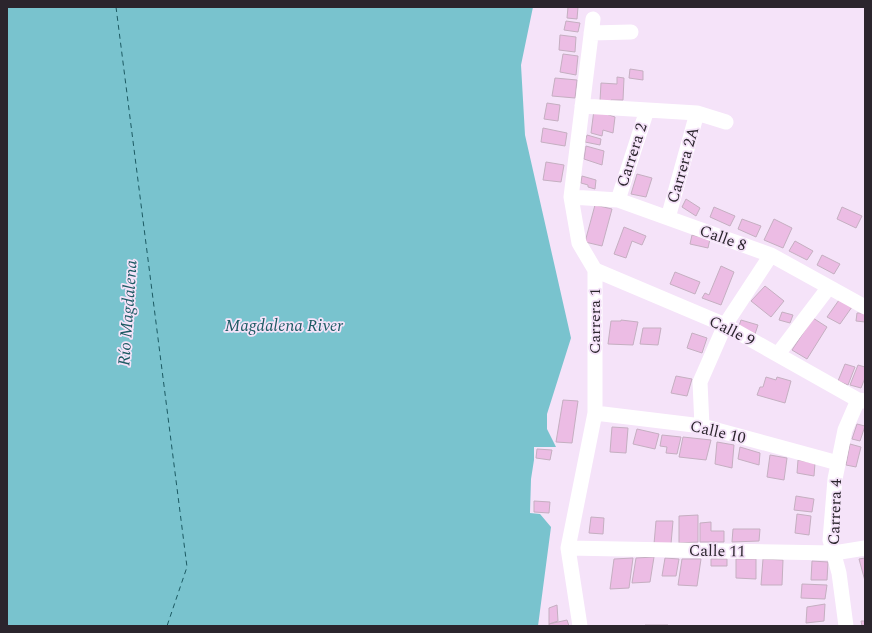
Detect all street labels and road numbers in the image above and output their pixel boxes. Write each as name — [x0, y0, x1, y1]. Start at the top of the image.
street label: Carrera 2 — [610, 120, 654, 190]
street label: Carrera 2A — [661, 124, 705, 206]
street label: Calle 8 — [696, 218, 750, 258]
street label: Carrera 1 — [583, 288, 607, 354]
street label: Calle 9 — [705, 309, 759, 353]
street label: Calle 10 — [688, 414, 748, 450]
street label: Carrera 4 — [822, 478, 848, 546]
street label: Calle 11 — [689, 539, 745, 563]

